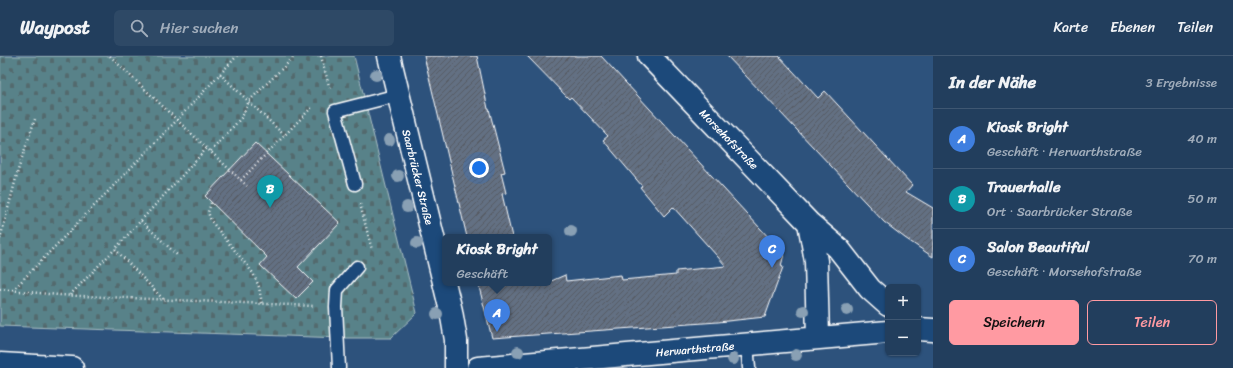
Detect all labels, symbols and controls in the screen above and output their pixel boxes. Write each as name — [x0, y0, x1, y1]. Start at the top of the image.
search box — [114, 10, 394, 46]
text: Waypost — [20, 11, 90, 44]
text: Hier suchen — [160, 15, 238, 41]
text: Karte — [1054, 15, 1088, 40]
text: Ebenen — [1110, 15, 1155, 40]
text: Teilen — [1177, 15, 1213, 40]
icon: search — [128, 17, 150, 39]
text: In der Nähe — [949, 67, 1036, 97]
text: 3 Ergebnisse — [1146, 71, 1217, 94]
street label: Morsehofstraße — [694, 104, 763, 174]
text: Kiosk Bright — [987, 114, 1068, 140]
street label: Saarbrücker Straße — [396, 127, 439, 228]
text: A — [958, 127, 966, 150]
text: 40 m — [1187, 127, 1217, 150]
text: Geschäft · Herwarthstraße — [987, 140, 1142, 163]
your location — [469, 158, 489, 178]
text: Trauerhalle — [987, 174, 1061, 200]
pin: B — [257, 175, 283, 208]
text: B — [958, 187, 966, 210]
text: 50 m — [1187, 187, 1217, 210]
text: Ort · Saarbrücker Straße — [987, 200, 1132, 223]
popup — [442, 234, 552, 286]
text: Salon Beautiful — [987, 234, 1089, 260]
pin: C — [759, 235, 785, 268]
text: Kiosk Bright — [456, 236, 538, 262]
text: C — [958, 247, 966, 270]
text: 70 m — [1188, 247, 1217, 270]
text: Geschäft · Morsehofstraße — [987, 260, 1142, 283]
text: Geschäft — [456, 262, 508, 285]
map controls — [885, 284, 921, 356]
button: + — [885, 284, 921, 320]
pin: A — [484, 299, 510, 332]
button: Speichern — [949, 300, 1079, 345]
button: Teilen — [1087, 300, 1217, 345]
button: − — [885, 320, 921, 356]
street label: Herwarthstraße — [655, 337, 735, 362]

